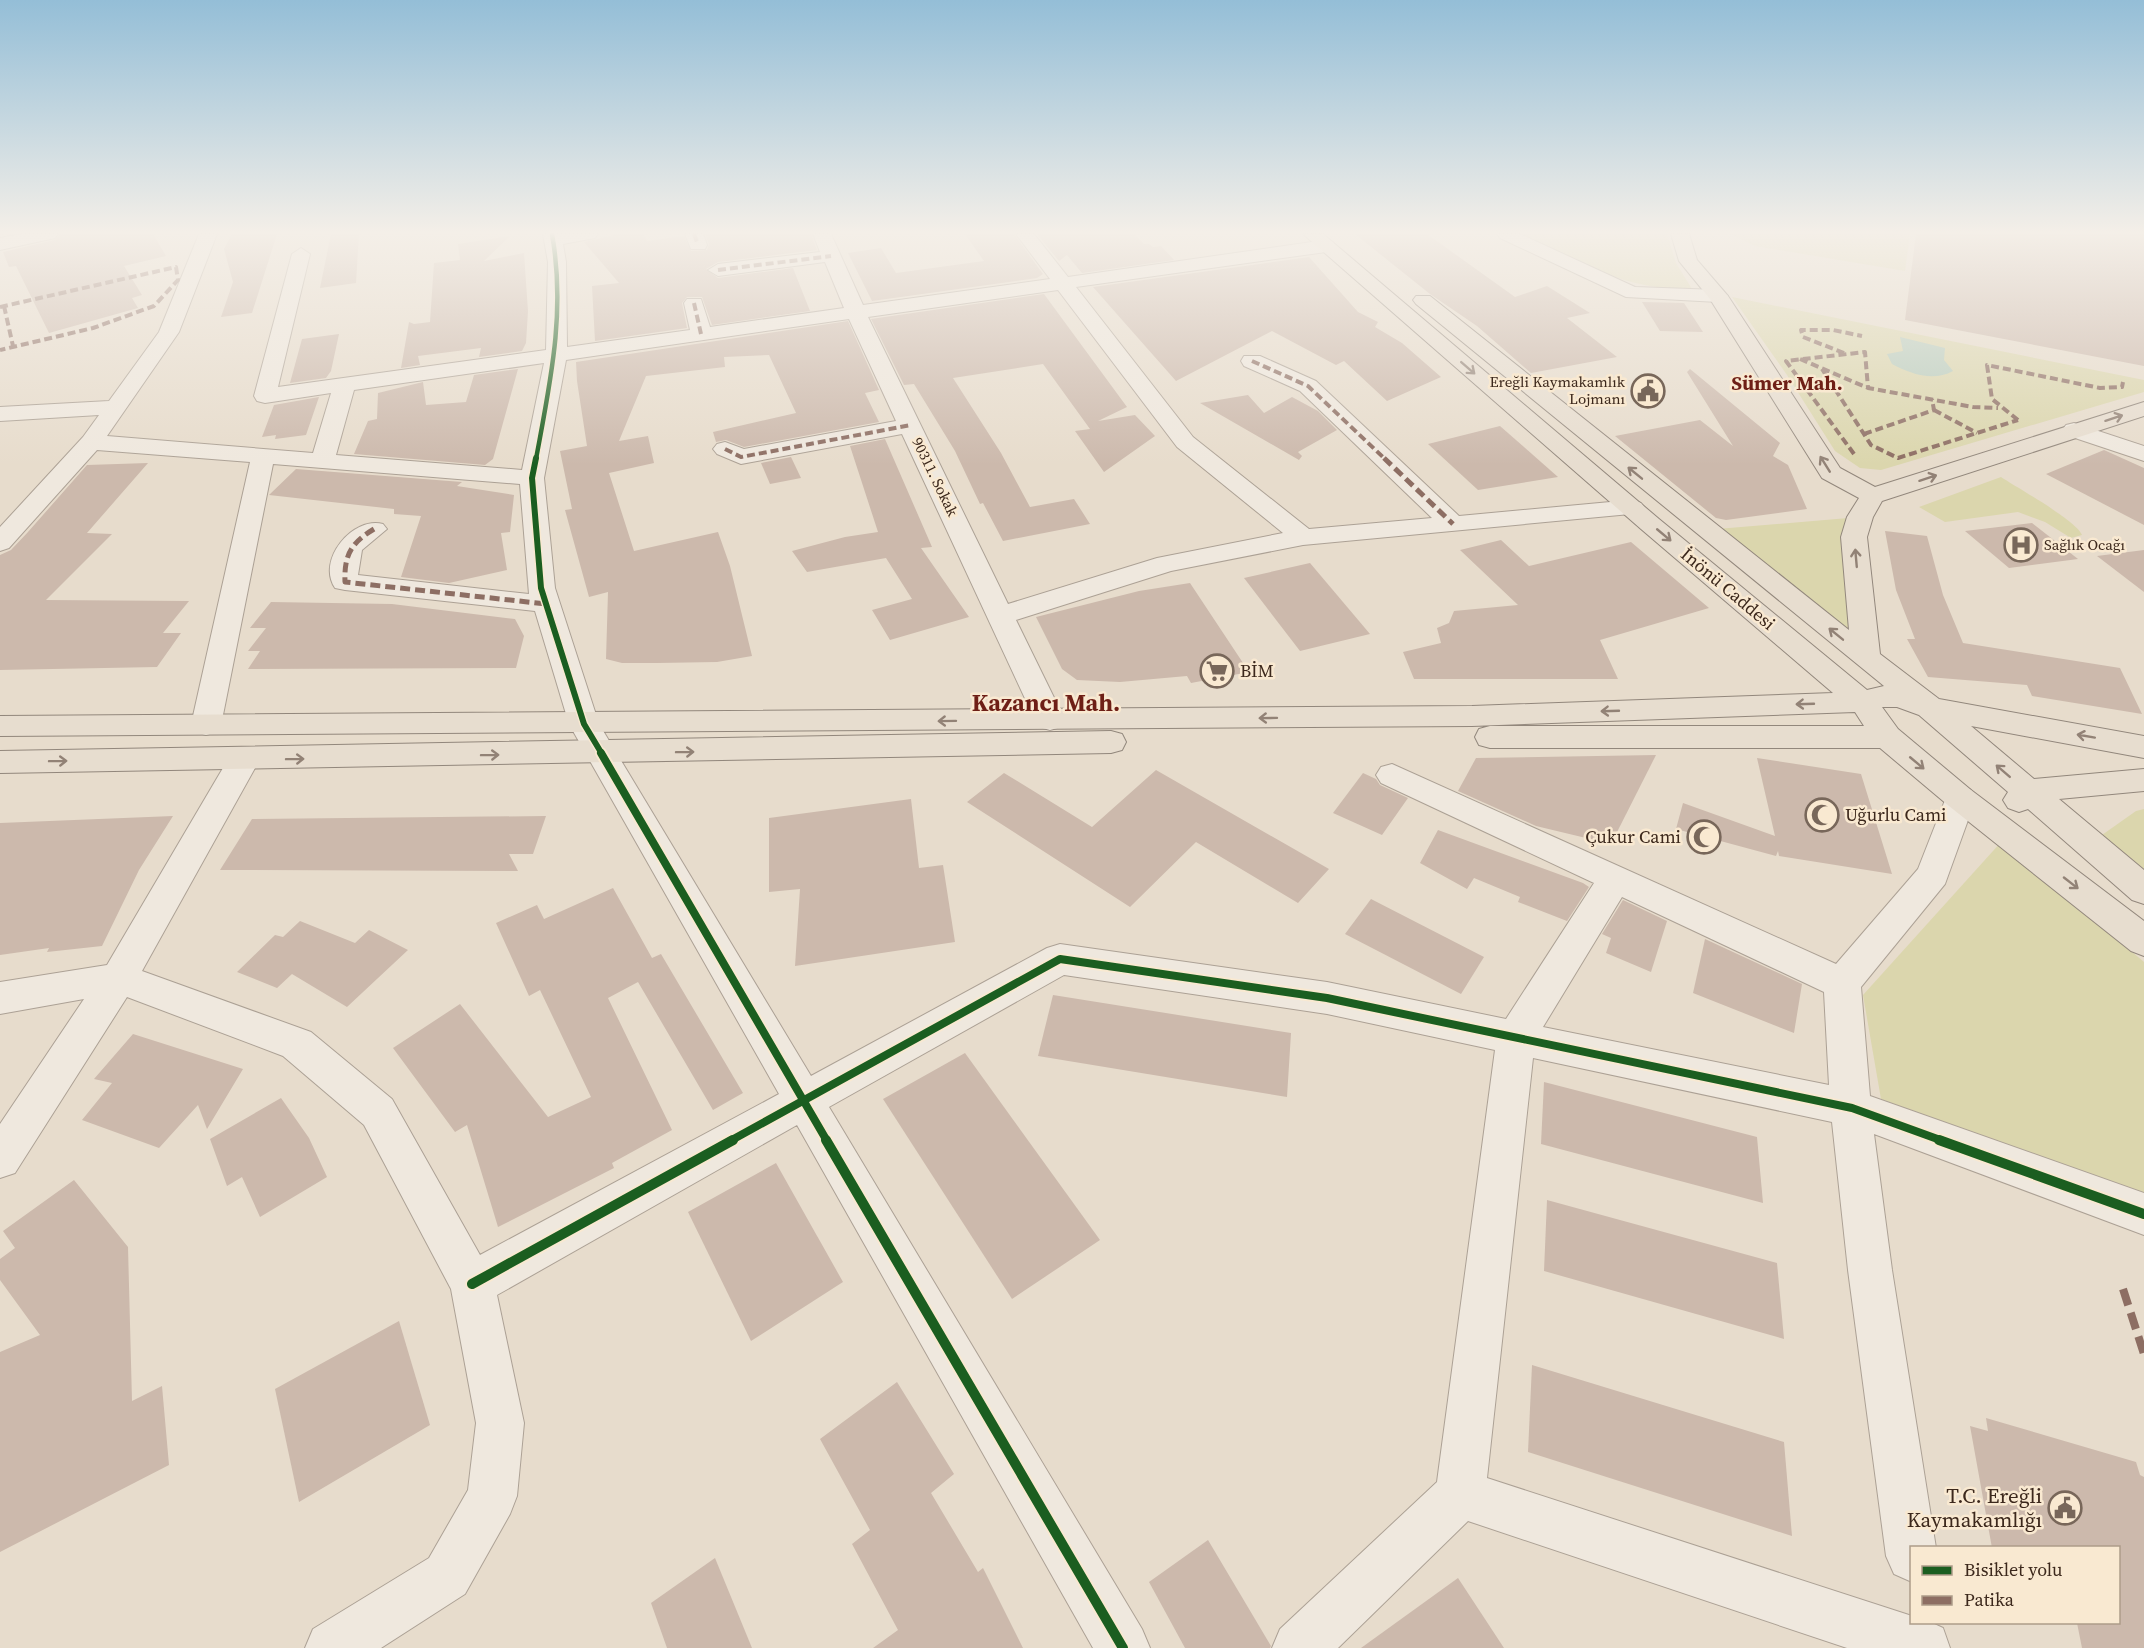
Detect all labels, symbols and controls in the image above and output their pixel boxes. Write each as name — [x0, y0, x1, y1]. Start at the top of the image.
one-way arrow — [1460, 361, 1475, 375]
district label: Sümer Mah. — [1731, 369, 1843, 397]
place label: Ereğli Kaymakamlık Lojmanı — [1489, 371, 1626, 409]
public building icon: Ereğli Kaymakamlık Lojmanı — [1630, 373, 1666, 409]
one-way arrow — [2104, 411, 2123, 422]
street label: 90311. Sokak — [907, 434, 964, 520]
one-way arrow — [1819, 455, 1832, 472]
one-way arrow — [1627, 466, 1643, 479]
one-way arrow — [1918, 471, 1937, 482]
hospital icon: Sağlık Ocağı — [2003, 527, 2039, 563]
one-way arrow — [1656, 529, 1672, 542]
place label: Sağlık Ocağı — [2044, 534, 2125, 555]
street label: İnönü Caddesi — [1676, 542, 1781, 636]
one-way arrow — [1850, 548, 1861, 568]
one-way arrow — [1829, 627, 1844, 641]
supermarket icon: BİM — [1199, 653, 1235, 689]
place label: BİM — [1240, 658, 1274, 683]
district label: Kazancı Mah. — [972, 686, 1120, 719]
one-way arrow — [1795, 698, 1815, 709]
one-way arrow — [1600, 705, 1620, 717]
one-way arrow — [1259, 712, 1279, 724]
one-way arrow — [938, 715, 958, 727]
one-way arrow — [2077, 730, 2097, 741]
one-way arrow — [675, 746, 695, 757]
one-way arrow — [480, 749, 500, 761]
one-way arrow — [285, 753, 305, 765]
one-way arrow — [48, 755, 68, 767]
one-way arrow — [1909, 756, 1925, 769]
one-way arrow — [1996, 764, 2011, 778]
mosque icon: Uğurlu Cami — [1804, 797, 1840, 833]
place label: Uğurlu Cami — [1845, 802, 1946, 827]
mosque icon: Çukur Cami — [1686, 819, 1722, 855]
place label: Çukur Cami — [1585, 824, 1681, 849]
one-way arrow — [2063, 877, 2079, 890]
place label: T.C. Ereğli Kaymakamlığı — [1907, 1481, 2042, 1534]
public building icon: T.C. Ereğli Kaymakamlığı — [2047, 1490, 2083, 1526]
legend — [1910, 1546, 2120, 1624]
text: Bisiklet yolu — [1964, 1557, 2063, 1582]
text: Patika — [1964, 1587, 2015, 1612]

